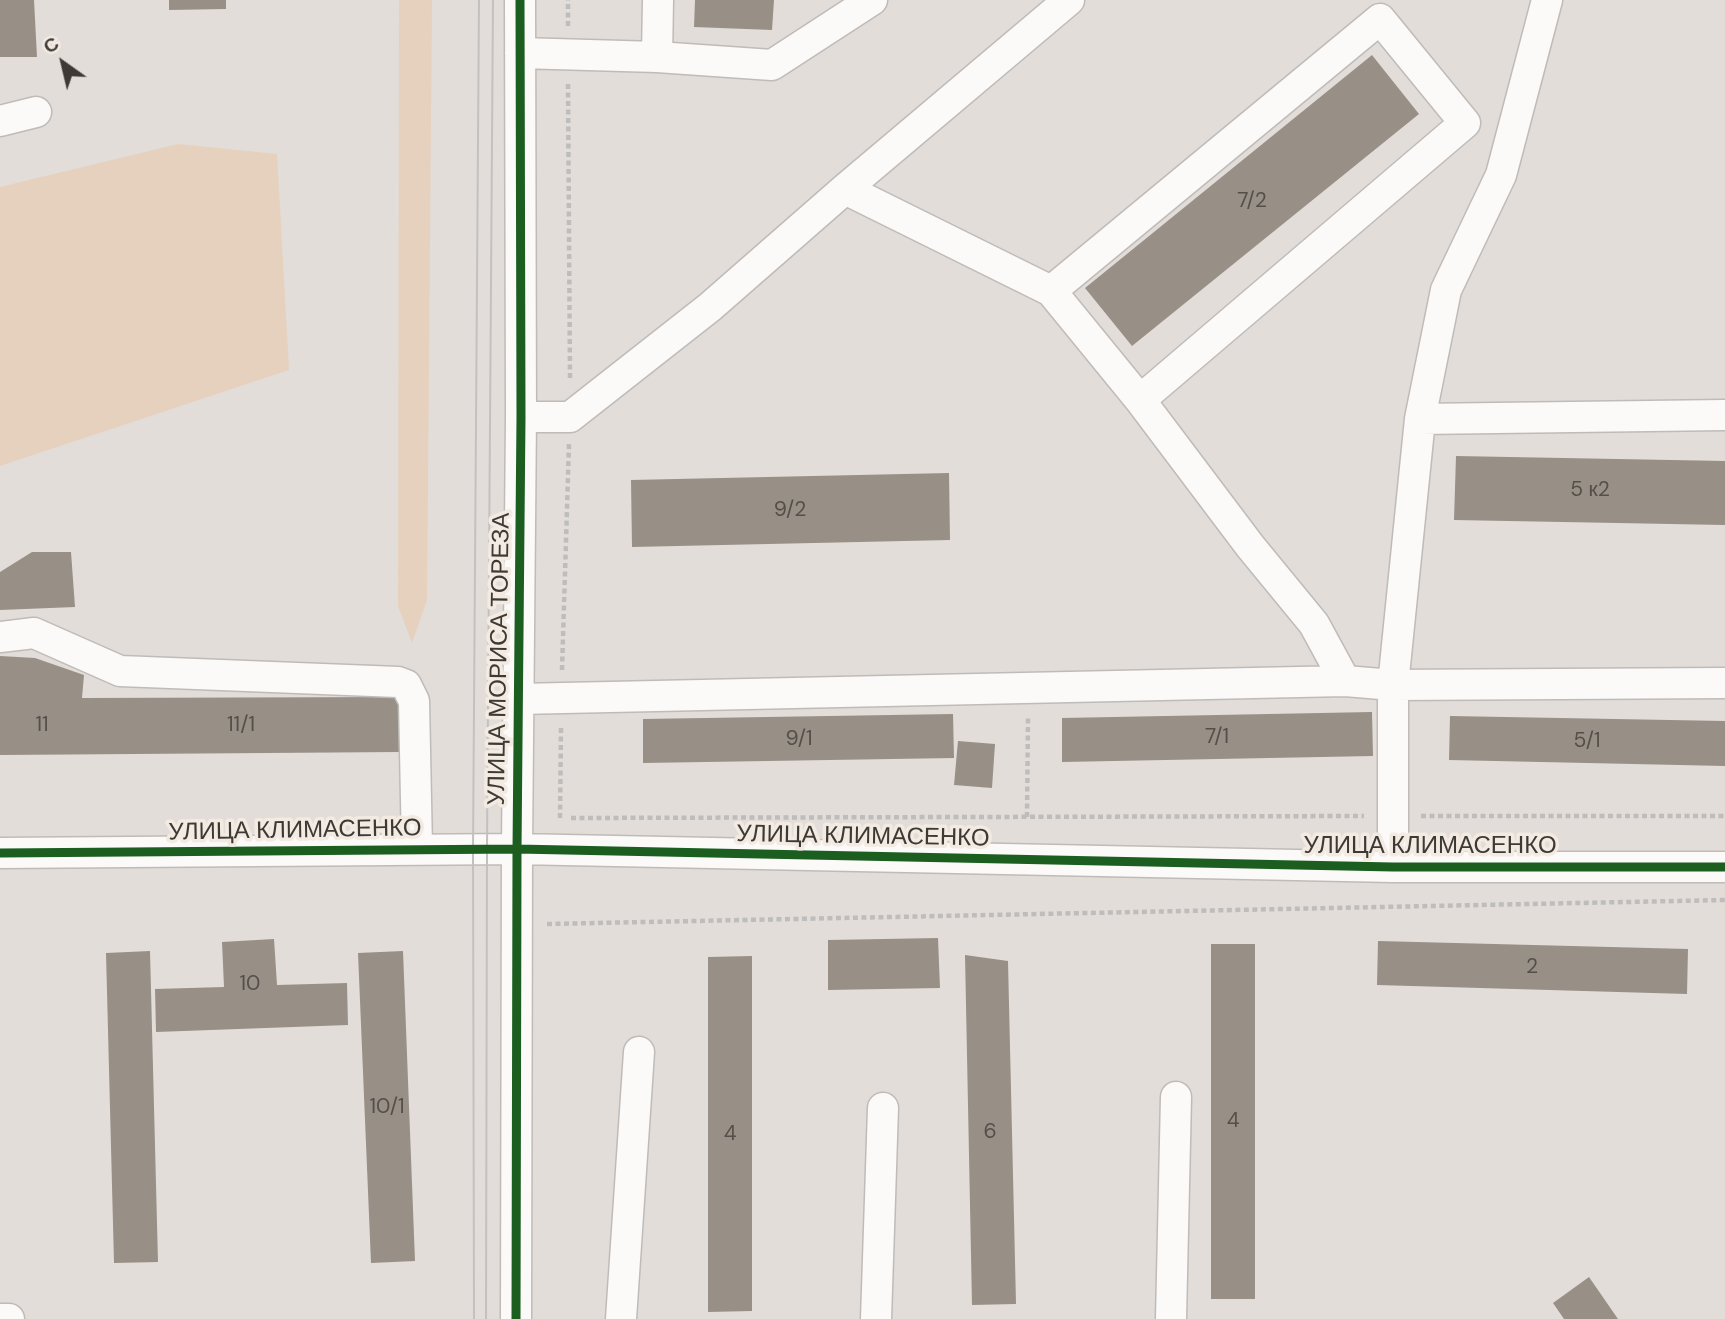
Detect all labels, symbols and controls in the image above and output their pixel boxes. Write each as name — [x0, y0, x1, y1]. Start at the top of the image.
north arrow — [28, 28, 98, 98]
text: С — [38, 31, 64, 59]
house number: 7/2 — [1237, 188, 1267, 214]
house number: 5 к2 — [1570, 477, 1610, 503]
house number: 9/2 — [774, 497, 806, 523]
street label: УЛИЦА МОРИСА ТОРЕЗА — [483, 512, 517, 806]
house number: 11 — [35, 712, 49, 738]
house number: 11/1 — [227, 712, 255, 738]
house number: 7/1 — [1205, 724, 1229, 750]
house number: 9/1 — [786, 726, 812, 752]
house number: 5/1 — [1574, 728, 1600, 754]
street label: УЛИЦА КЛИМАСЕНКО — [168, 814, 422, 848]
street label: УЛИЦА КЛИМАСЕНКО — [736, 820, 990, 854]
street label: УЛИЦА КЛИМАСЕНКО — [1303, 833, 1557, 861]
house number: 2 — [1526, 954, 1538, 980]
house number: 10 — [240, 971, 260, 997]
house number: 10/1 — [370, 1094, 404, 1120]
house number: 4 — [1227, 1108, 1239, 1134]
house number: 6 — [983, 1119, 997, 1145]
house number: 4 — [724, 1121, 736, 1147]

